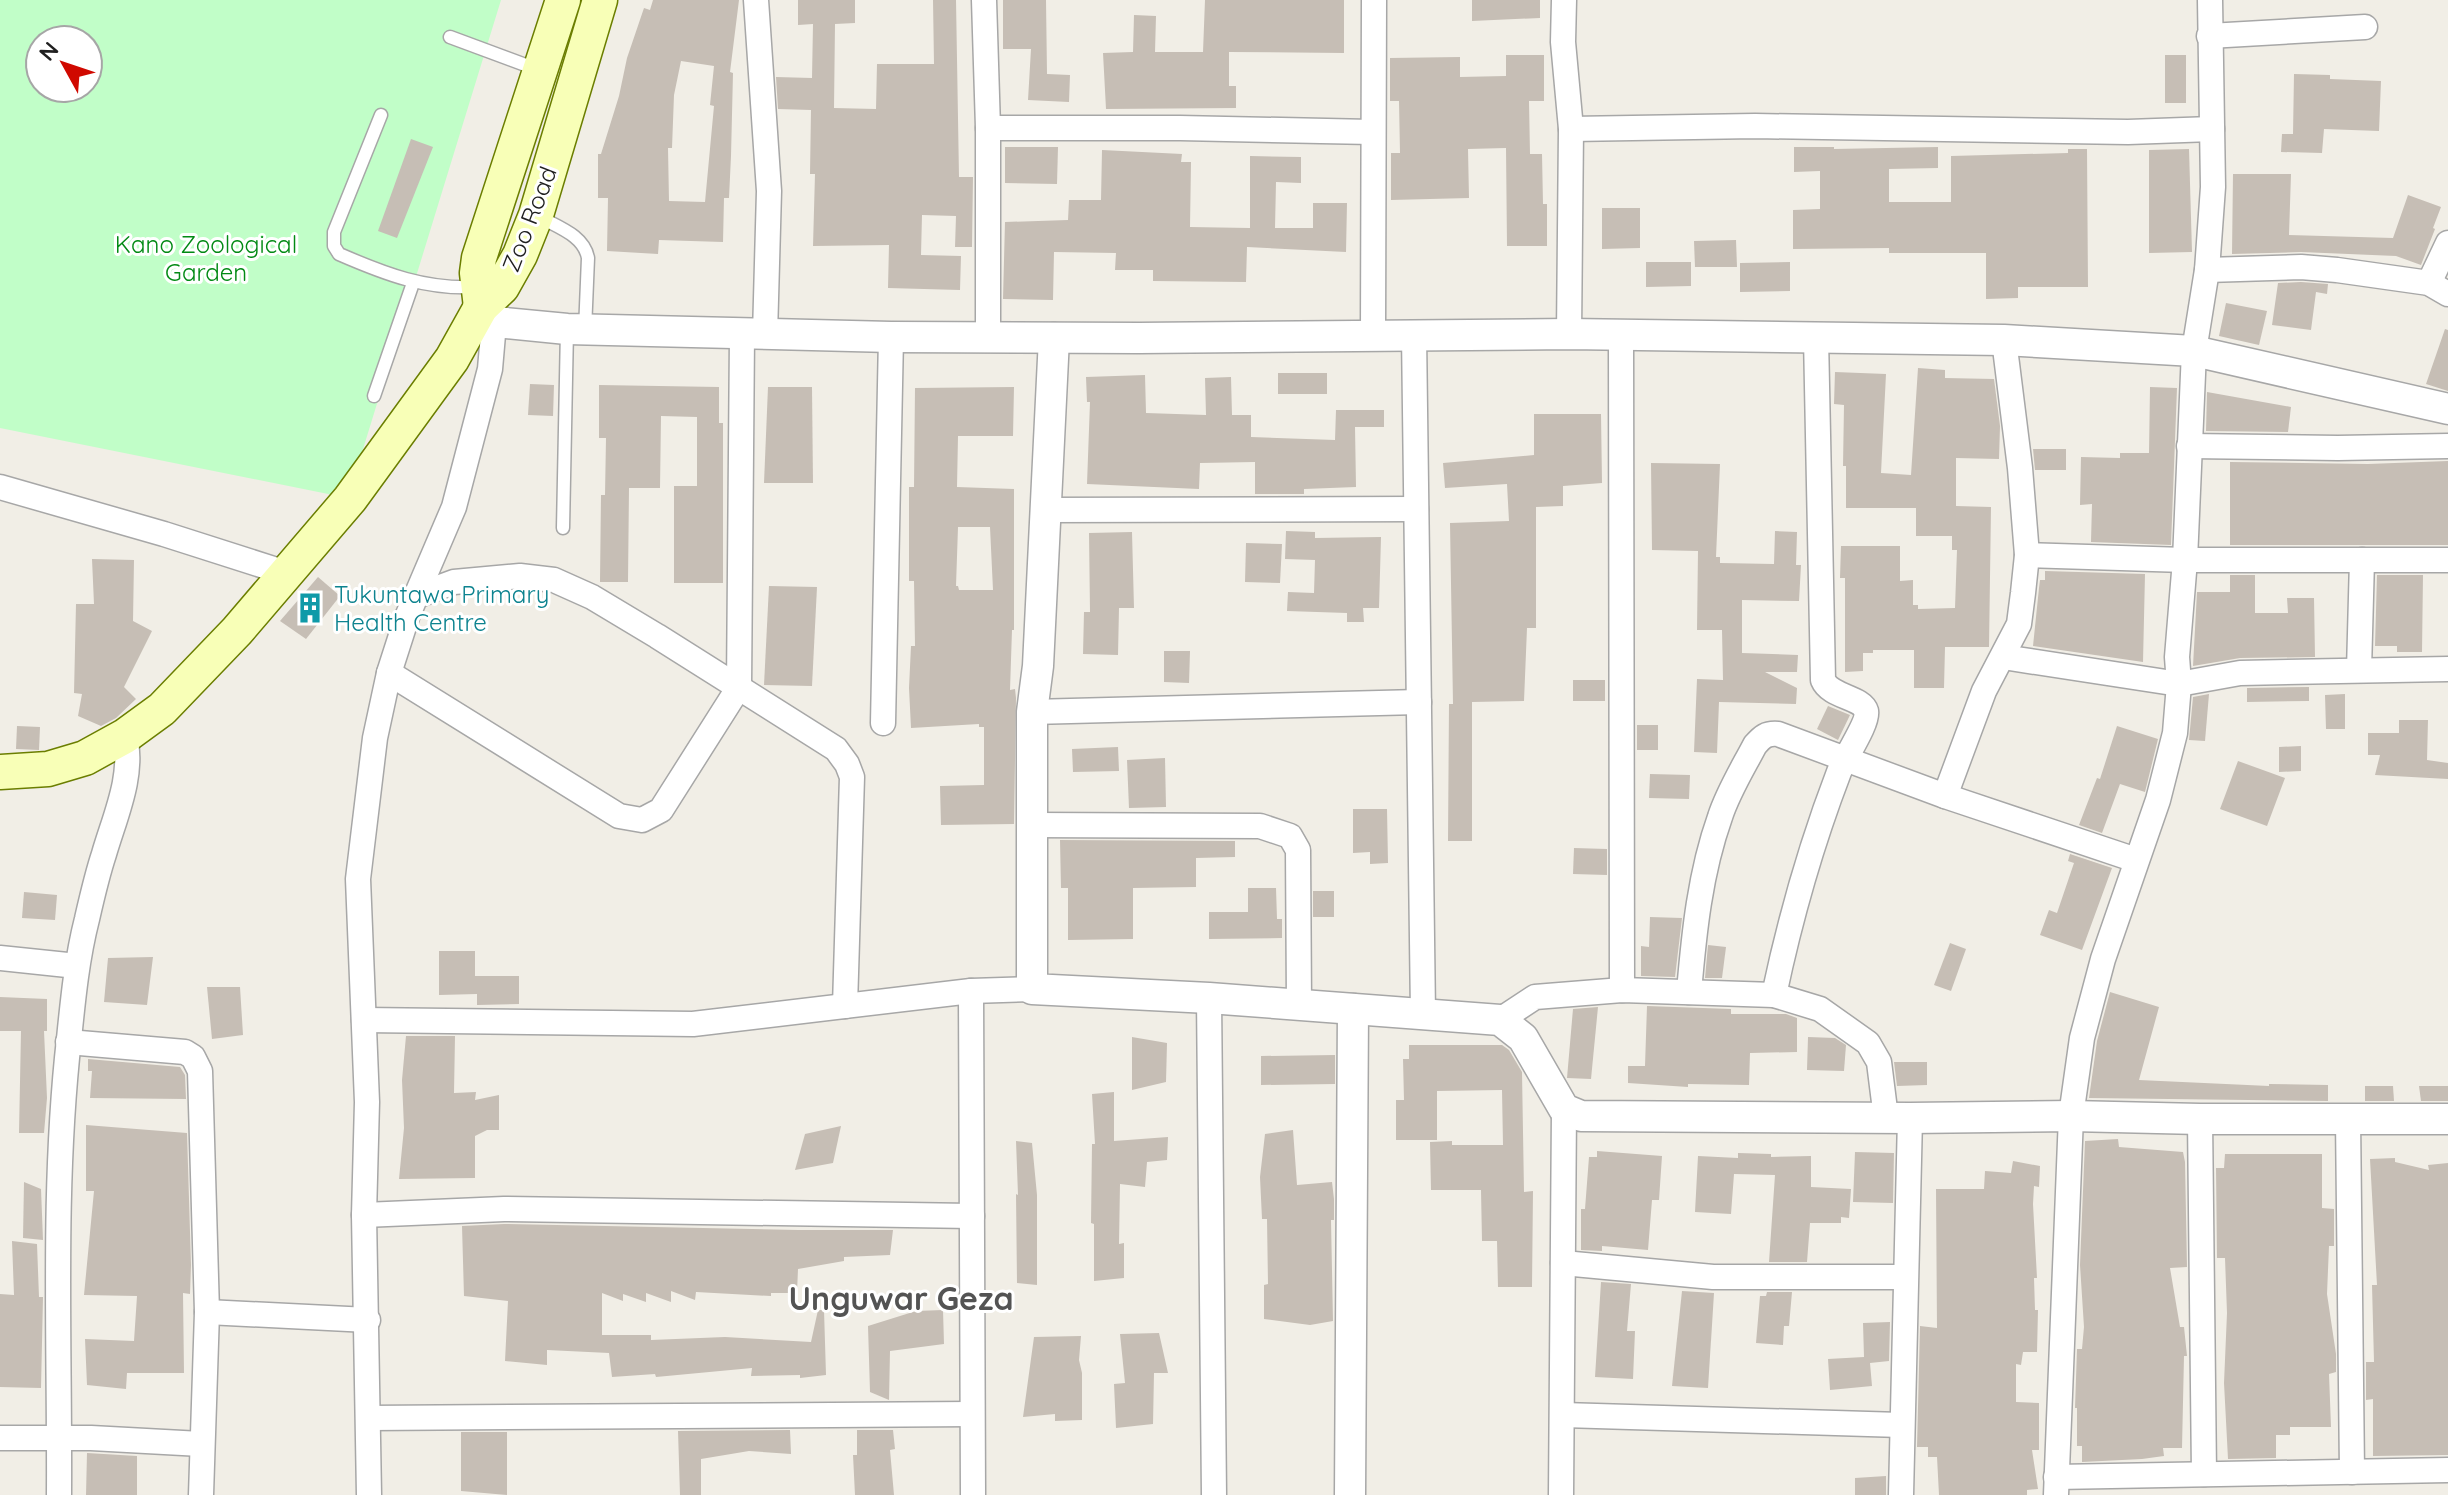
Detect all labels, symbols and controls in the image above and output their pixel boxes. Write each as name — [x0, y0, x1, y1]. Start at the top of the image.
north arrow — [24, 24, 104, 104]
text: N — [33, 36, 65, 66]
street label: Zoo Road — [495, 162, 563, 276]
park label: Kano Zoological Garden — [115, 229, 297, 287]
place label: Tukuntawa Primary Health Centre — [334, 579, 549, 637]
building icon: Tukuntawa Primary Health Centre — [293, 591, 327, 625]
district label: Unguwar Geza — [789, 1278, 1013, 1318]

